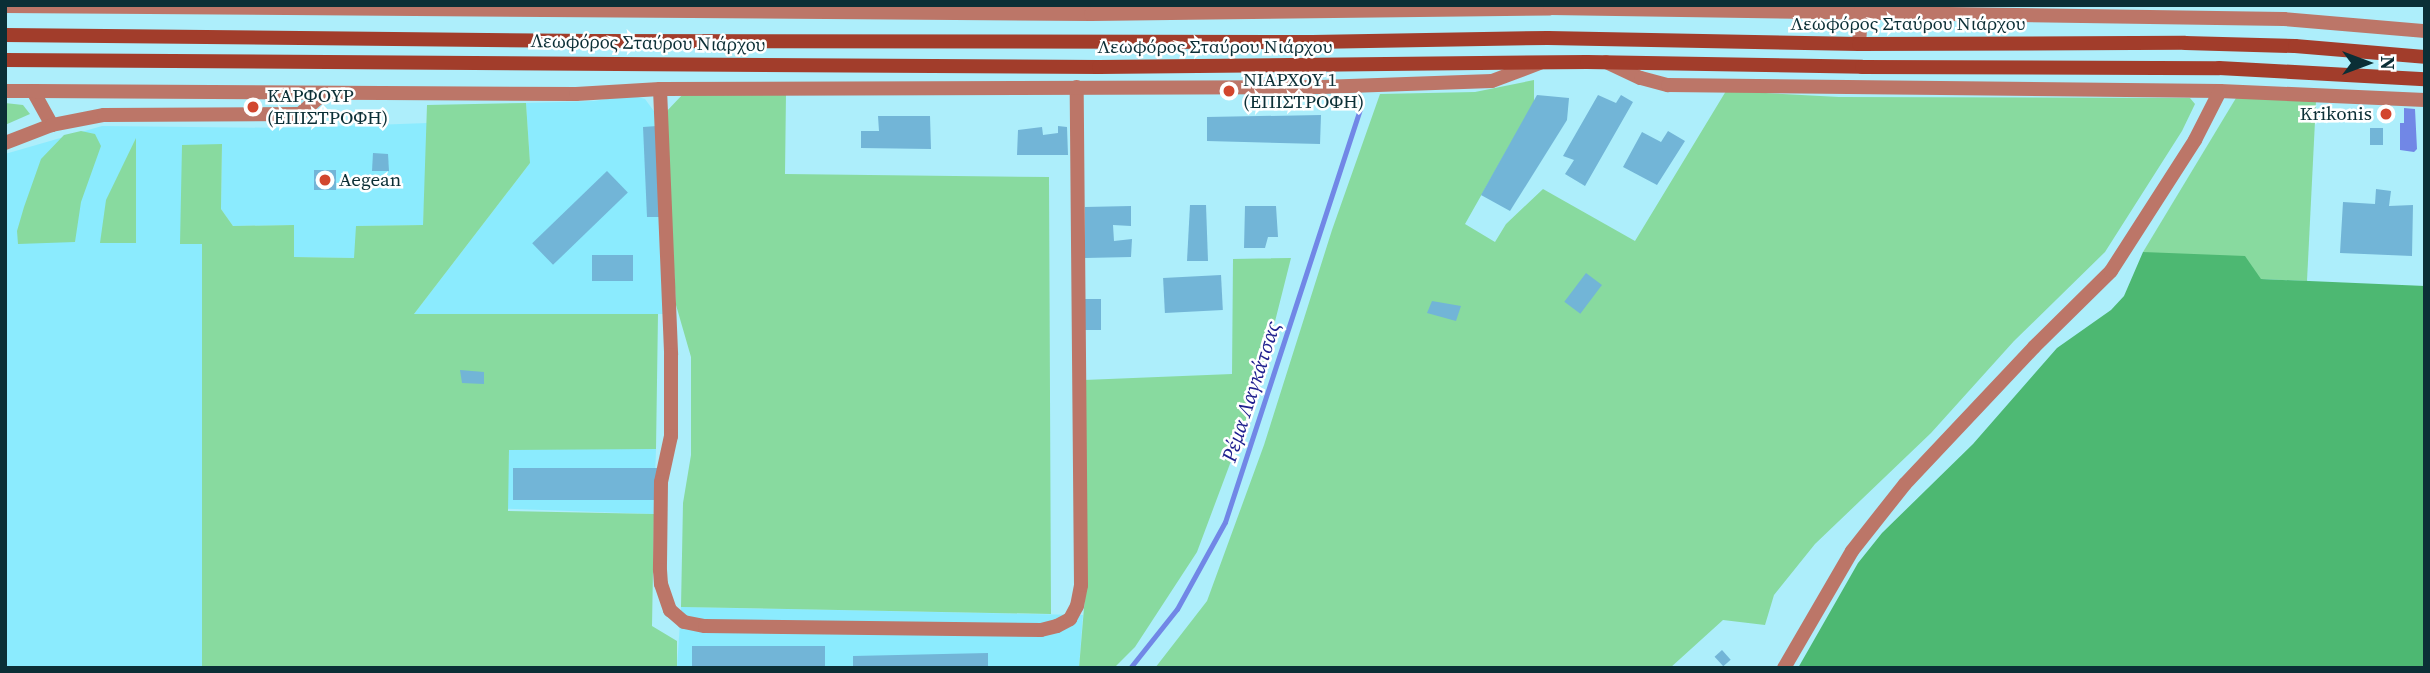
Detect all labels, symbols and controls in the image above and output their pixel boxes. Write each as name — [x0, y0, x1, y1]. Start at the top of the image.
street label: Λεωφόρος Σταύρου Νιάρχου — [1791, 13, 2025, 35]
north arrow — [2332, 28, 2402, 98]
street label: Λεωφόρος Σταύρου Νιάρχου — [530, 30, 766, 56]
street label: Λεωφόρος Σταύρου Νιάρχου — [1098, 36, 1332, 58]
text: N — [2375, 56, 2401, 70]
place label: ΝΙΑΡΧΟΥ 1 (ΕΠΙΣΤΡΟΦΗ) — [1243, 69, 1364, 113]
marker: ΝΙΑΡΧΟΥ 1 (ΕΠΙΣΤΡΟΦΗ) — [1221, 83, 1237, 99]
place label: ΚΑΡΦΟΥΡ (ΕΠΙΣΤΡΟΦΗ) — [267, 85, 388, 129]
marker: ΚΑΡΦΟΥΡ (ΕΠΙΣΤΡΟΦΗ) — [245, 99, 261, 115]
place label: Krikonis — [2300, 103, 2372, 125]
marker: Krikonis — [2378, 106, 2394, 122]
place label: Aegean — [339, 169, 401, 191]
marker: Aegean — [317, 172, 333, 188]
water label: Ρέμα Λαγκάτσας — [1216, 319, 1286, 465]

